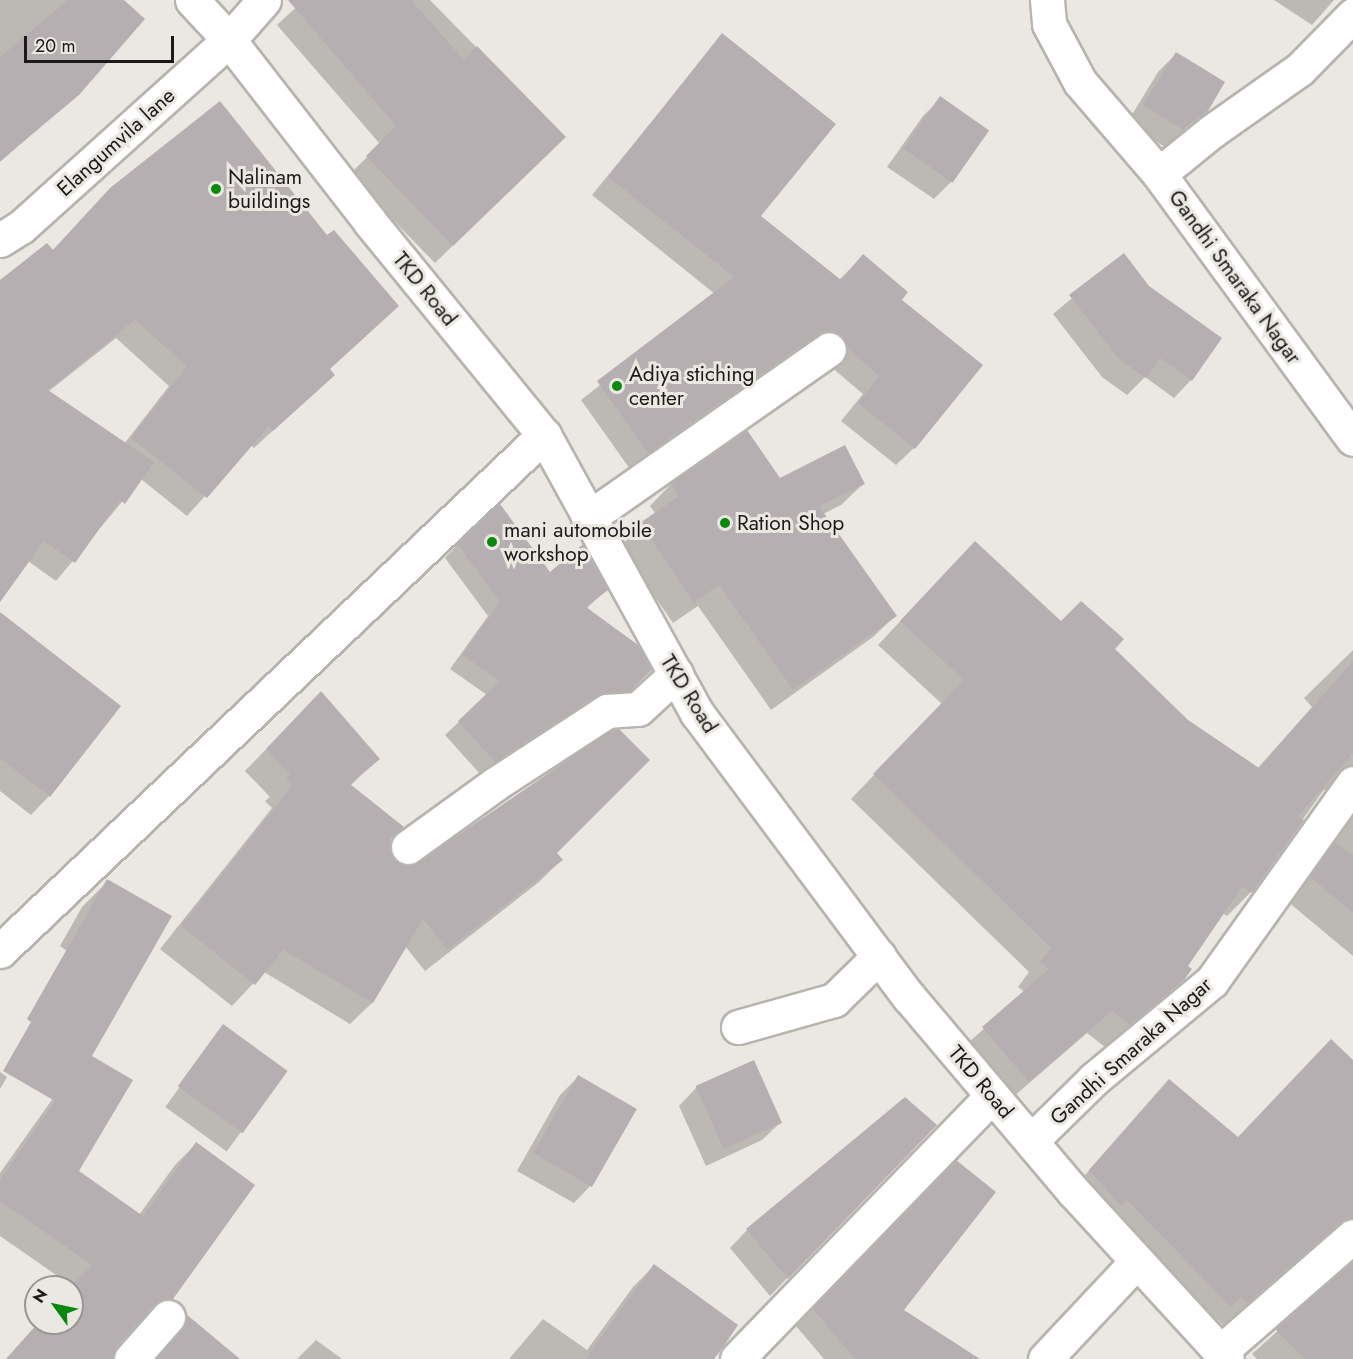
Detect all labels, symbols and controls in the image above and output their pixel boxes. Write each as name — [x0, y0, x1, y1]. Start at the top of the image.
scale bar — [27, 24, 177, 62]
text: 20 m — [35, 33, 75, 59]
street label: Elangumvila lane — [52, 83, 180, 201]
place label: Nalinam buildings — [228, 164, 310, 214]
marker: Nalinam buildings — [209, 182, 223, 196]
street label: Gandhi Smaraka Nagar — [1163, 185, 1307, 369]
street label: TKD Road — [388, 247, 462, 331]
place label: Adiya stiching center — [629, 361, 754, 411]
marker: Adiya stiching center — [610, 379, 624, 393]
place label: Ration Shop — [737, 510, 844, 536]
marker: Ration Shop — [718, 516, 732, 530]
place label: mani automobile workshop — [504, 517, 652, 567]
marker: mani automobile workshop — [485, 535, 499, 549]
street label: TKD Road — [655, 650, 723, 738]
street label: Gandhi Smaraka Nagar — [1045, 972, 1217, 1130]
street label: TKD Road — [943, 1040, 1019, 1124]
north arrow — [24, 1275, 84, 1335]
text: N — [27, 1284, 53, 1308]

